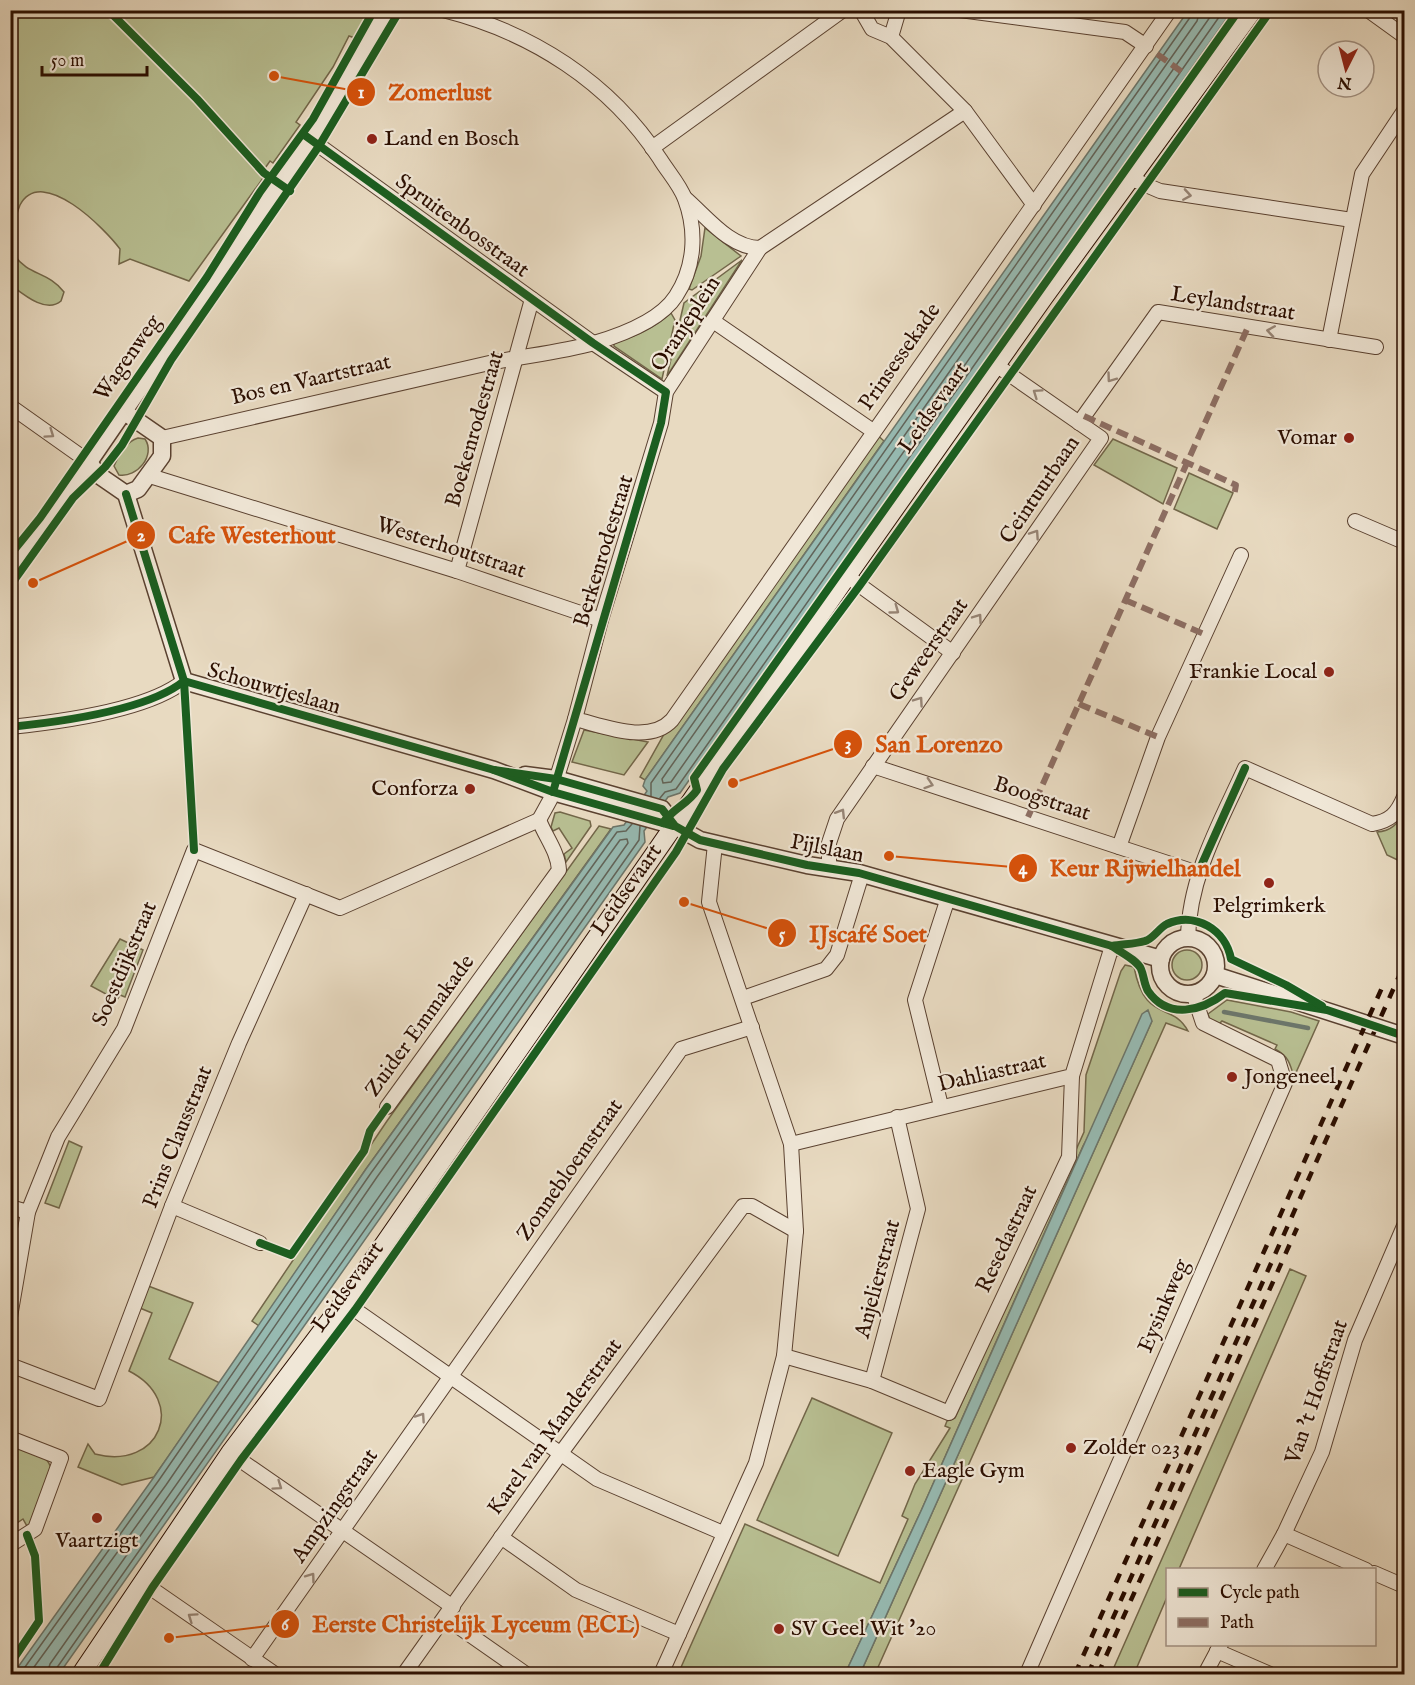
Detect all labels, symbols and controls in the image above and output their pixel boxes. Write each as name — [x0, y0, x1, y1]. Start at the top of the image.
scale bar — [42, 39, 147, 77]
north arrow — [1316, 39, 1376, 99]
text: 50 m — [51, 50, 84, 73]
callout: Zomerlust — [346, 71, 503, 113]
text: N — [1337, 71, 1354, 93]
text: Zomerlust — [388, 78, 493, 109]
text: 1 — [358, 82, 365, 105]
place label: Land en Bosch — [384, 125, 520, 153]
marker: Land en Bosch — [365, 132, 379, 146]
street label: Spruitenbosstraat — [389, 168, 535, 284]
one-way arrow — [1183, 189, 1192, 201]
street label: Oranjeplein — [645, 271, 727, 377]
street label: Leylandstraat — [1169, 280, 1298, 328]
street label: Prinsessekade — [853, 298, 947, 416]
street label: Wagenweg — [88, 309, 168, 407]
one-way arrow — [1267, 325, 1277, 338]
street label: Boekenrodestraat — [439, 347, 511, 511]
street label: Bos en Vaartstraat — [228, 348, 394, 412]
street label: Leidsevaart — [892, 356, 976, 459]
one-way arrow — [1107, 371, 1118, 382]
one-way arrow — [1032, 389, 1043, 400]
place label: Vomar — [1276, 424, 1337, 452]
one-way arrow — [43, 427, 54, 438]
street label: Ceintuurbaan — [994, 430, 1087, 549]
marker: Vomar — [1342, 431, 1356, 445]
street label: Berkenrodestraat — [568, 471, 641, 631]
street label: Westerhoutstraat — [373, 511, 530, 585]
callout: Cafe Westerhout — [126, 514, 348, 556]
text: Cafe Westerhout — [168, 521, 337, 552]
text: 2 — [137, 525, 146, 548]
one-way arrow — [1028, 530, 1039, 541]
street label: Geweerstraat — [883, 592, 975, 707]
one-way arrow — [888, 603, 899, 614]
one-way arrow — [971, 613, 982, 624]
street label: Schouwtjeslaan — [204, 657, 344, 721]
place label: Frankie Local — [1189, 658, 1317, 686]
marker: Frankie Local — [1322, 665, 1336, 679]
one-way arrow — [912, 697, 923, 708]
callout: San Lorenzo — [833, 723, 1015, 765]
text: San Lorenzo — [875, 730, 1003, 761]
text: 3 — [845, 734, 851, 757]
street label: Boogstraat — [990, 770, 1094, 828]
place label: Conforza — [371, 775, 458, 803]
one-way arrow — [923, 777, 934, 789]
marker: Conforza — [463, 782, 477, 796]
one-way arrow — [834, 809, 846, 819]
street label: Pijlslaan — [788, 828, 866, 870]
street label: Leidsevaart — [585, 838, 669, 941]
callout: Keur Rijwielhandel — [1008, 847, 1253, 889]
text: Keur Rijwielhandel — [1049, 854, 1241, 885]
text: 4 — [1019, 858, 1029, 881]
marker: Pelgrimkerk — [1262, 876, 1276, 890]
place label: Pelgrimkerk — [1213, 892, 1326, 920]
street label: Soestdijkstraat — [86, 897, 164, 1031]
callout: IJscafé Soet — [767, 912, 939, 954]
text: IJscafé Soet — [809, 920, 928, 951]
text: 5 — [779, 924, 786, 947]
street label: Zuider Emmakade — [359, 949, 481, 1103]
street label: Dahliastraat — [935, 1047, 1049, 1099]
street label: Prins Clausstraat — [137, 1061, 219, 1212]
place label: Jongeneel — [1241, 1063, 1336, 1091]
marker: Jongeneel — [1225, 1070, 1239, 1084]
street label: Zonnebloemstraat — [511, 1093, 630, 1247]
street label: Resedastraat — [970, 1180, 1044, 1297]
street label: Anjelierstraat — [848, 1216, 907, 1342]
street label: Leidsevaart — [306, 1236, 391, 1338]
street label: Eysinkweg — [1132, 1254, 1197, 1357]
street label: Van 't Hoffstraat — [1279, 1316, 1355, 1469]
street label: Karel van Manderstraat — [481, 1333, 629, 1521]
one-way arrow — [414, 1412, 425, 1423]
place label: Zolder 023 — [1083, 1434, 1180, 1462]
marker: Zolder 023 — [1064, 1441, 1078, 1455]
street label: Ampzingstraat — [285, 1443, 385, 1570]
place label: Eagle Gym — [922, 1457, 1025, 1485]
marker: Eagle Gym — [903, 1464, 917, 1478]
one-way arrow — [272, 1478, 282, 1490]
marker: Vaartzigt — [90, 1511, 104, 1525]
place label: Vaartzigt — [54, 1527, 139, 1555]
legend — [1166, 1568, 1376, 1646]
one-way arrow — [304, 1573, 315, 1584]
text: Cycle path — [1220, 1582, 1300, 1605]
callout: Eerste Christelijk Lyceum (ECL) — [270, 1603, 652, 1645]
text: Eerste Christelijk Lyceum (ECL) — [312, 1610, 640, 1641]
text: Path — [1220, 1612, 1254, 1635]
one-way arrow — [188, 1613, 199, 1624]
text: 6 — [281, 1614, 290, 1637]
place label: SV Geel Wit '20 — [791, 1615, 936, 1643]
marker: SV Geel Wit '20 — [772, 1622, 786, 1636]

